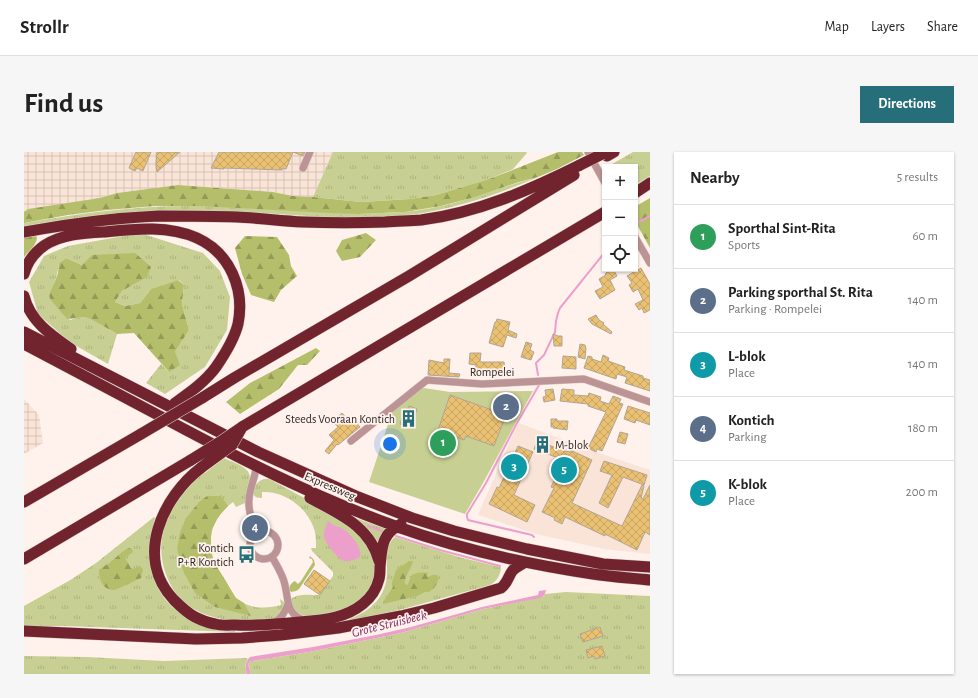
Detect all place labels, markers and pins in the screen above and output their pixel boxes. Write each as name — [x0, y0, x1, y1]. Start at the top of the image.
pin: 2 — [493, 392, 519, 422]
building icon: Steeds Vooraan Kontich — [398, 409, 418, 429]
place label: Steeds Vooraan Kontich — [285, 413, 395, 425]
pin: 1 — [430, 428, 456, 458]
building icon: M-blok — [532, 435, 552, 455]
place label: M-blok — [555, 439, 589, 451]
pin: 3 — [501, 452, 527, 482]
pin: 5 — [551, 455, 577, 485]
pin: 4 — [242, 513, 268, 543]
place label: Kontich P+R Kontich — [178, 542, 234, 568]
bus stop icon: Kontich P+R Kontich — [237, 545, 257, 565]

